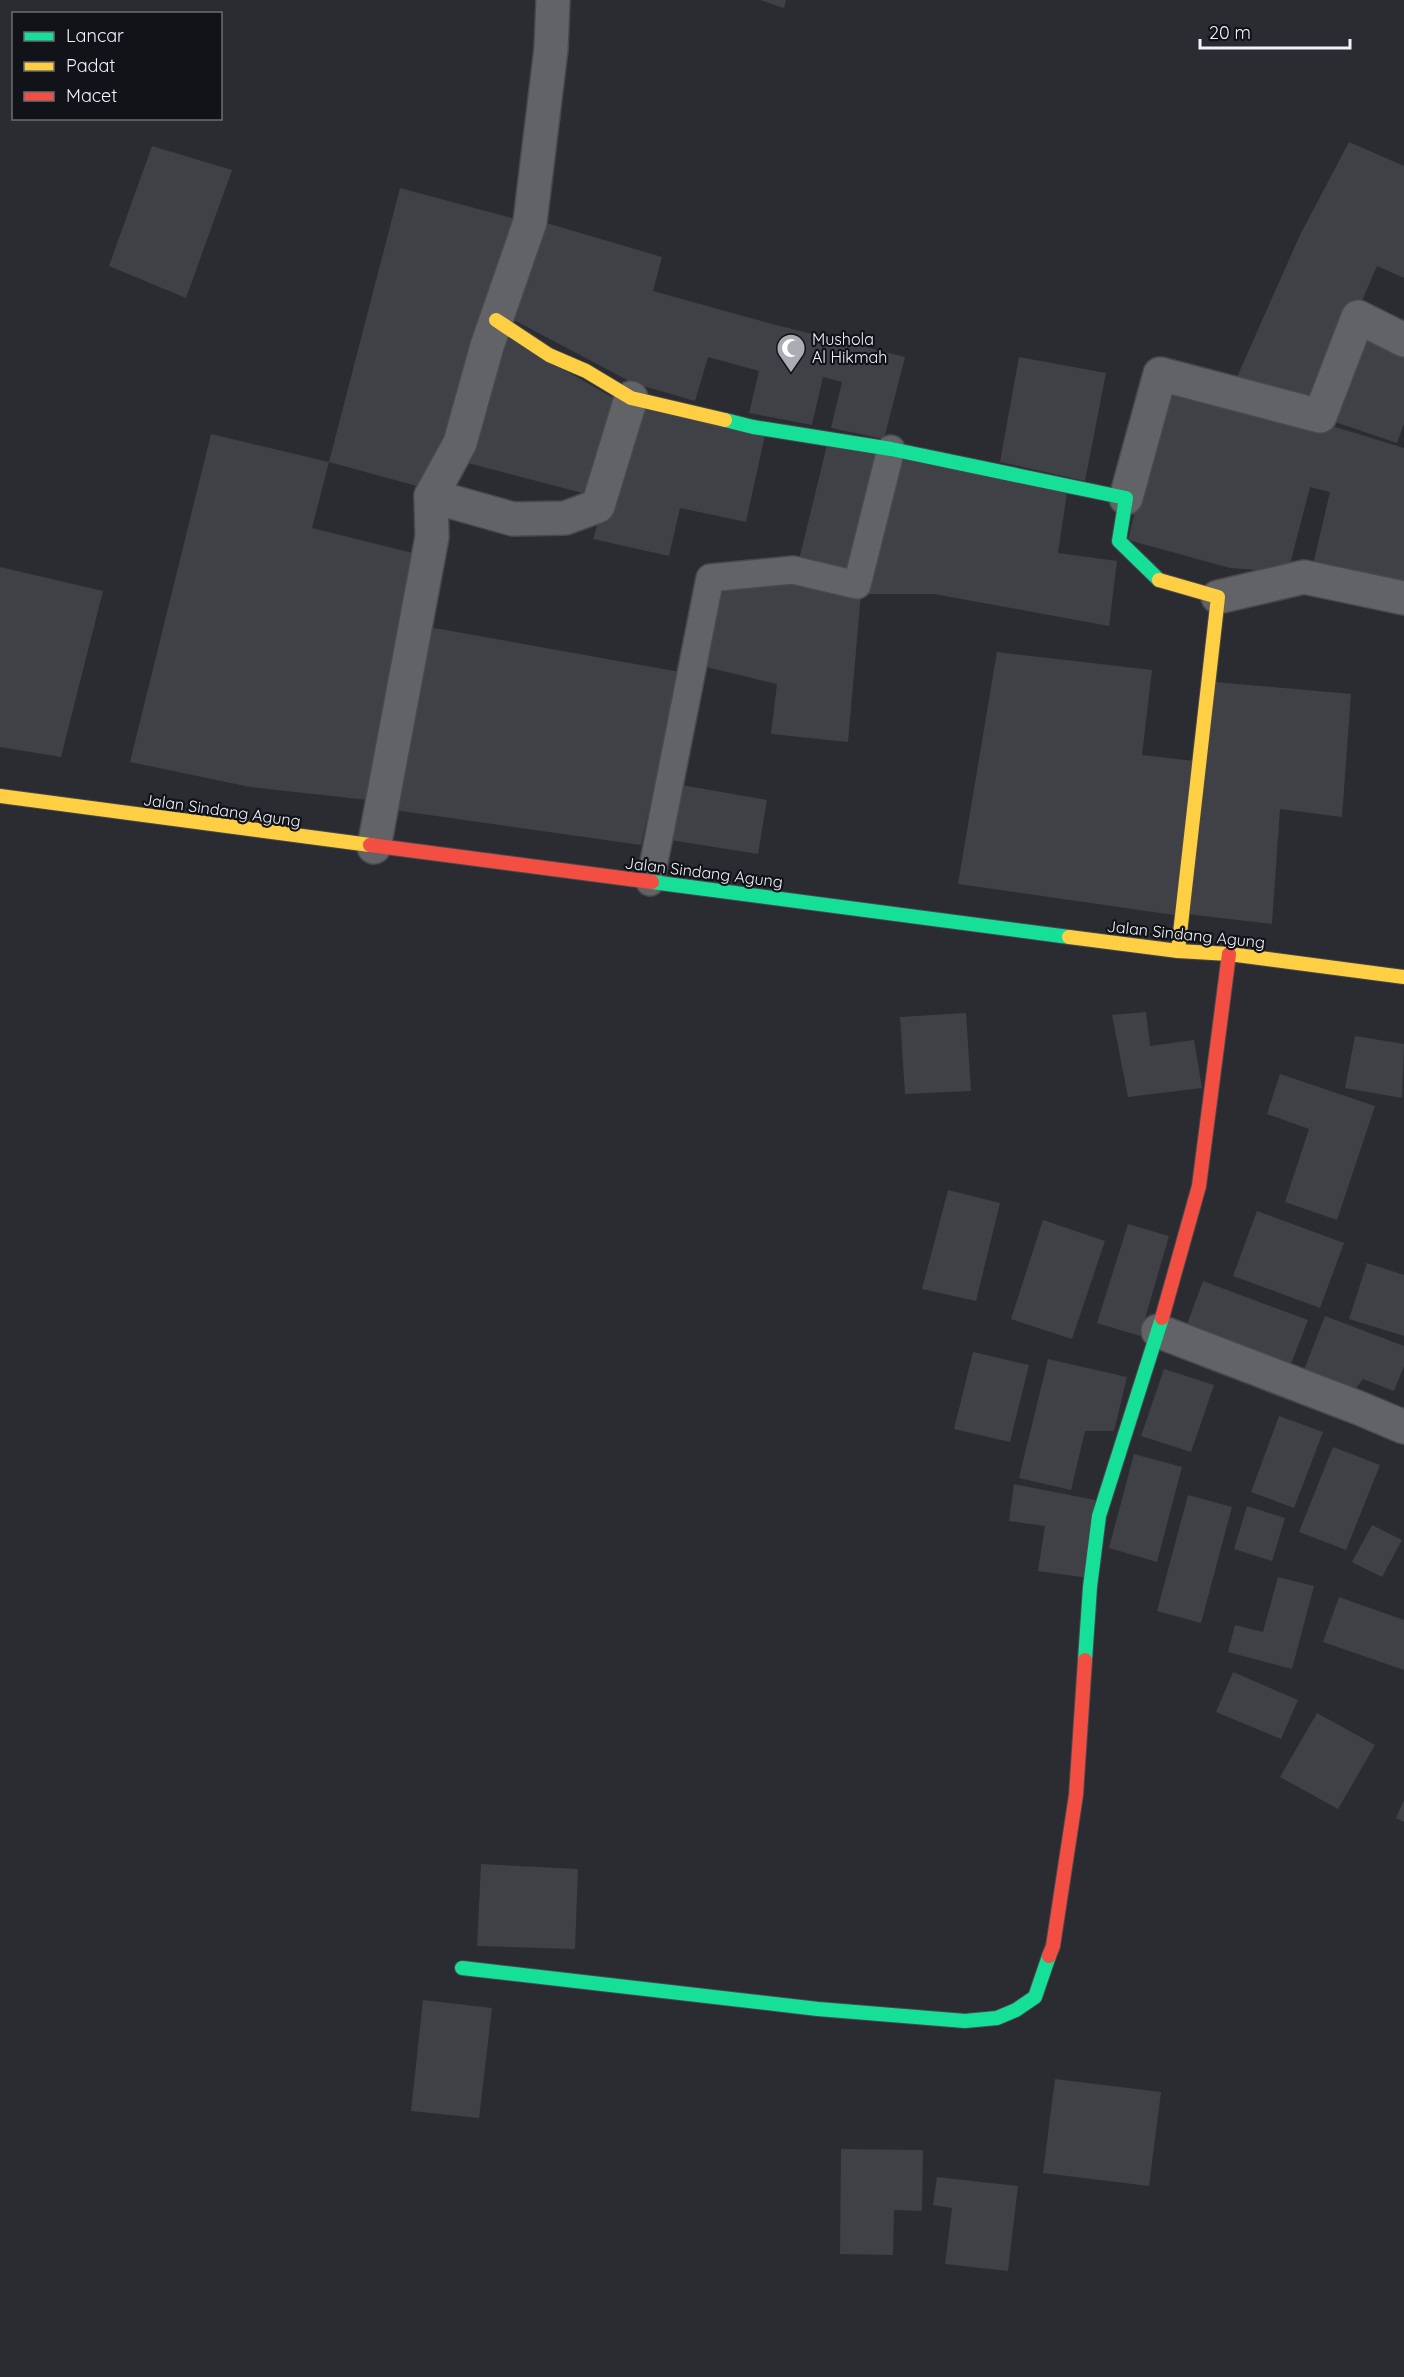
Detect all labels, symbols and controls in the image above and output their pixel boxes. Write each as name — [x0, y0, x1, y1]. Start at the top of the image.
legend — [12, 12, 222, 120]
scale bar — [1200, 12, 1350, 50]
text: 20 m — [1209, 21, 1251, 44]
text: Lancar — [66, 24, 124, 47]
text: Padat — [66, 54, 115, 77]
text: Macet — [66, 84, 117, 107]
place label: Mushola Al Hikmah — [812, 329, 887, 367]
mosque icon: Mushola Al Hikmah — [775, 332, 807, 374]
street label: Jalan Sindang Agung — [142, 789, 302, 831]
street label: Jalan Sindang Agung — [624, 852, 784, 892]
street label: Jalan Sindang Agung — [1106, 916, 1266, 952]

